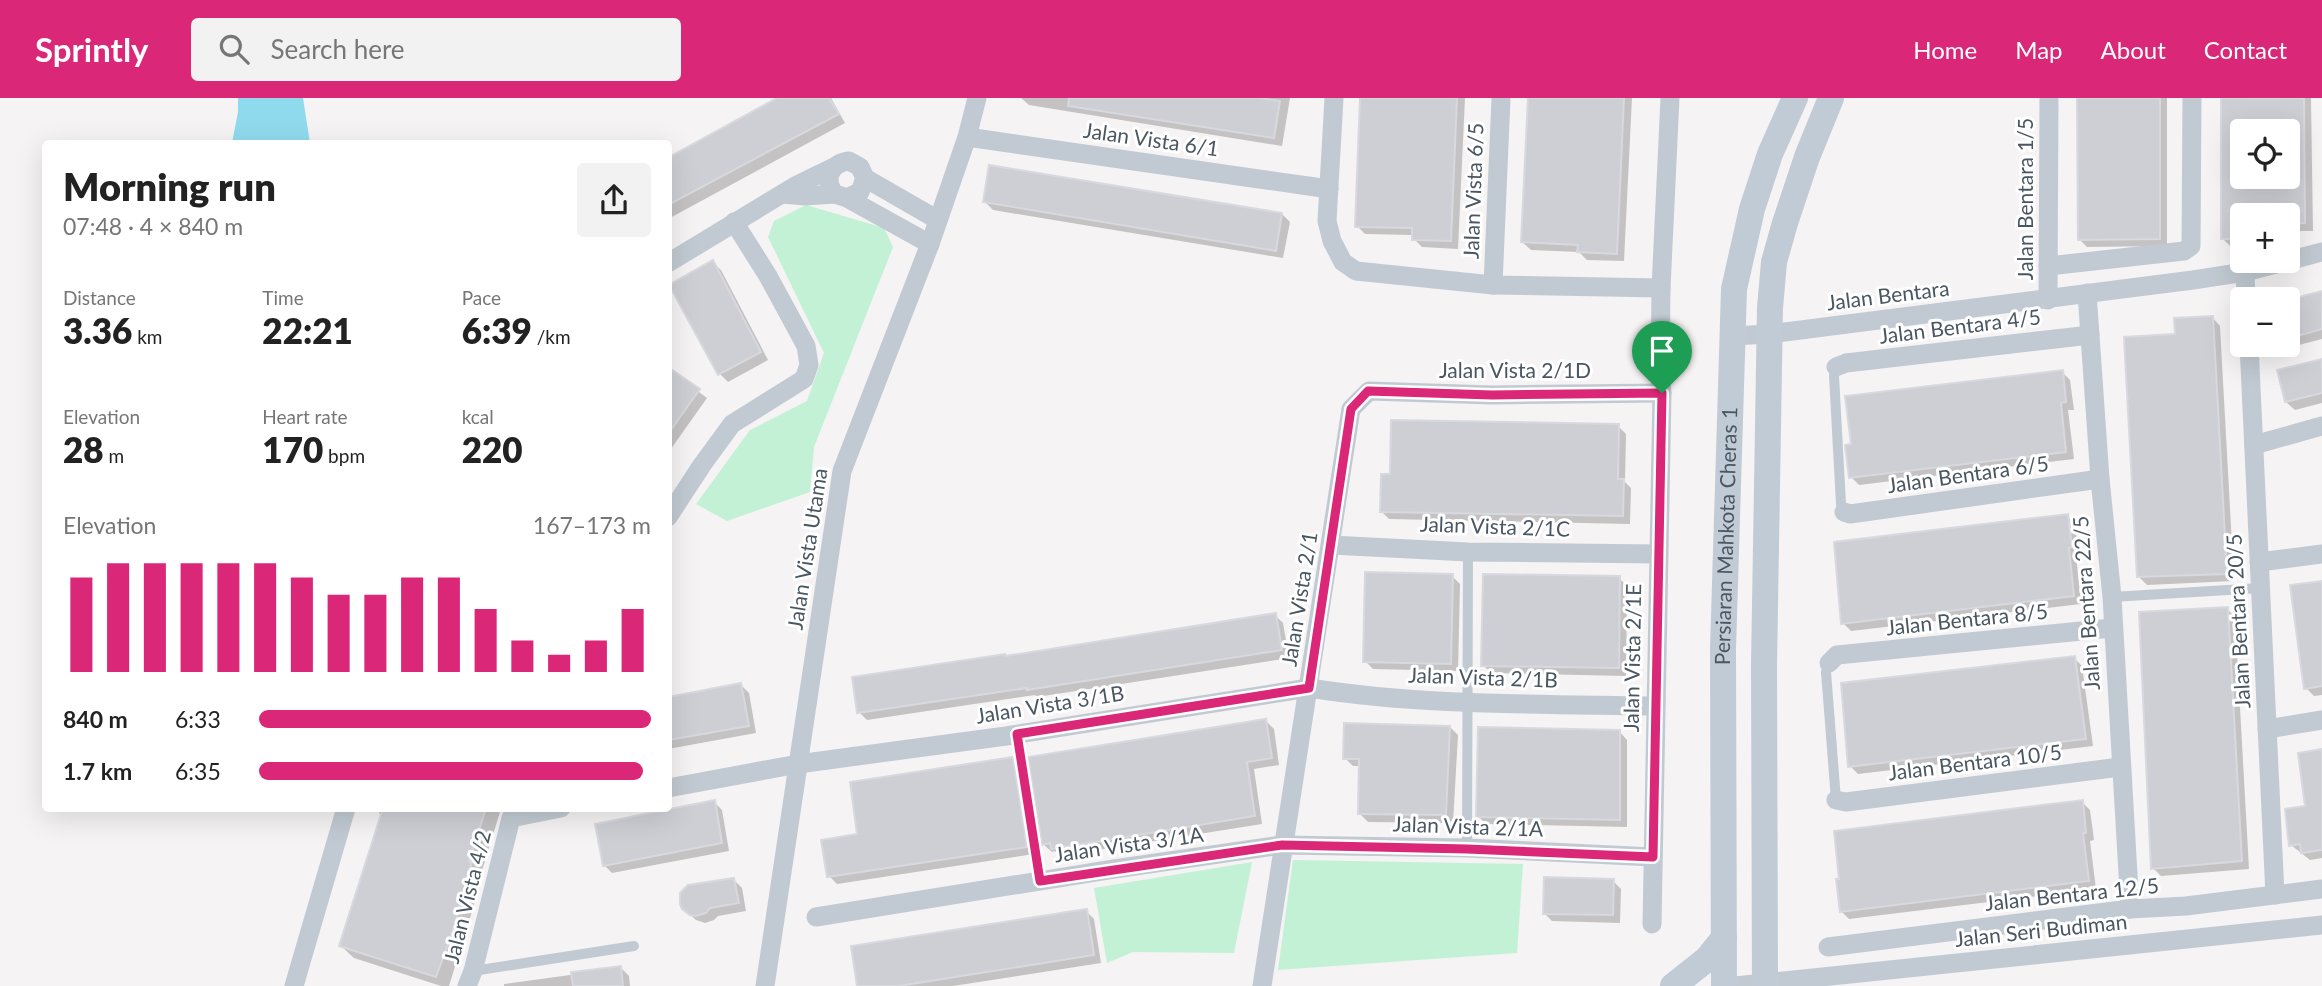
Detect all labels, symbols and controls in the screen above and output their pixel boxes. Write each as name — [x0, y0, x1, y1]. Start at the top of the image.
search box — [191, 18, 681, 81]
text: Sprintly — [35, 29, 149, 69]
icon: search — [215, 30, 253, 68]
text: Search here — [271, 33, 405, 65]
text: Home — [1913, 35, 1977, 64]
text: Map — [2015, 35, 2063, 64]
text: About — [2101, 35, 2166, 64]
text: Contact — [2204, 35, 2287, 64]
street label: Jalan Vista 6/1 — [1082, 117, 1220, 160]
street label: Jalan Bentara 1/5 — [2012, 118, 2037, 280]
map controls — [2230, 119, 2300, 357]
button: locate — [2230, 119, 2300, 189]
street label: Jalan Vista 6/5 — [1458, 122, 1487, 259]
text: Morning run — [63, 163, 276, 209]
button: share — [577, 163, 651, 237]
button: + — [2230, 203, 2300, 273]
text: 07:48 · 4 × 840 m — [63, 212, 243, 240]
street label: Jalan Bentara — [1825, 275, 1951, 314]
text: Distance — [63, 286, 136, 309]
text: Time — [262, 286, 304, 309]
text: Pace — [462, 286, 501, 309]
button: − — [2230, 287, 2300, 357]
street label: Jalan Bentara 4/5 — [1878, 303, 2042, 348]
text: 3.36 — [63, 309, 132, 351]
text: 22:21 — [262, 309, 353, 351]
text: 6:39 — [462, 309, 532, 351]
pin — [1632, 321, 1692, 393]
text: km — [132, 325, 162, 348]
text: /km — [532, 325, 571, 348]
icon: arrive — [1643, 332, 1681, 370]
street label: Jalan Vista 2/1D — [1439, 357, 1591, 382]
text: Elevation — [63, 405, 140, 428]
text: Heart rate — [262, 405, 348, 428]
text: kcal — [462, 405, 494, 428]
street label: Persiaran Mahkota Cheras 1 — [1709, 407, 1741, 665]
text: 28 — [63, 428, 104, 470]
text: 170 — [262, 428, 323, 470]
text: 220 — [462, 428, 523, 470]
text: m — [104, 444, 124, 467]
text: bpm — [323, 444, 365, 467]
street label: Jalan Bentara 6/5 — [1886, 450, 2050, 497]
street label: Jalan Vista Utama — [781, 466, 832, 631]
street label: Jalan Vista 2/1C — [1420, 510, 1571, 541]
text: Elevation — [63, 511, 156, 539]
text: 167–173 m — [533, 511, 651, 539]
street label: Jalan Bentara 22/5 — [2067, 515, 2104, 691]
street label: Jalan Vista 2/1 — [1276, 530, 1322, 668]
street label: Jalan Bentara 20/5 — [2220, 533, 2255, 709]
street label: Jalan Vista 2/1E — [1618, 584, 1645, 732]
street label: Jalan Bentara 8/5 — [1885, 598, 2049, 639]
street label: Jalan Vista 2/1B — [1408, 661, 1558, 692]
street label: Jalan Vista 3/1B — [974, 679, 1126, 728]
text: 840 m — [63, 705, 128, 733]
text: 6:33 — [175, 705, 221, 733]
street label: Jalan Bentara 10/5 — [1887, 738, 2063, 785]
text: 1.7 km — [63, 757, 132, 785]
text: 6:35 — [175, 757, 221, 785]
street label: Jalan Vista 2/1A — [1392, 810, 1544, 841]
street label: Jalan Vista 3/1A — [1053, 821, 1206, 866]
street label: Jalan Vista 4/2 — [438, 828, 495, 966]
street label: Jalan Bentara 12/5 — [1984, 872, 2160, 915]
street label: Jalan Seri Budiman — [1953, 908, 2128, 951]

